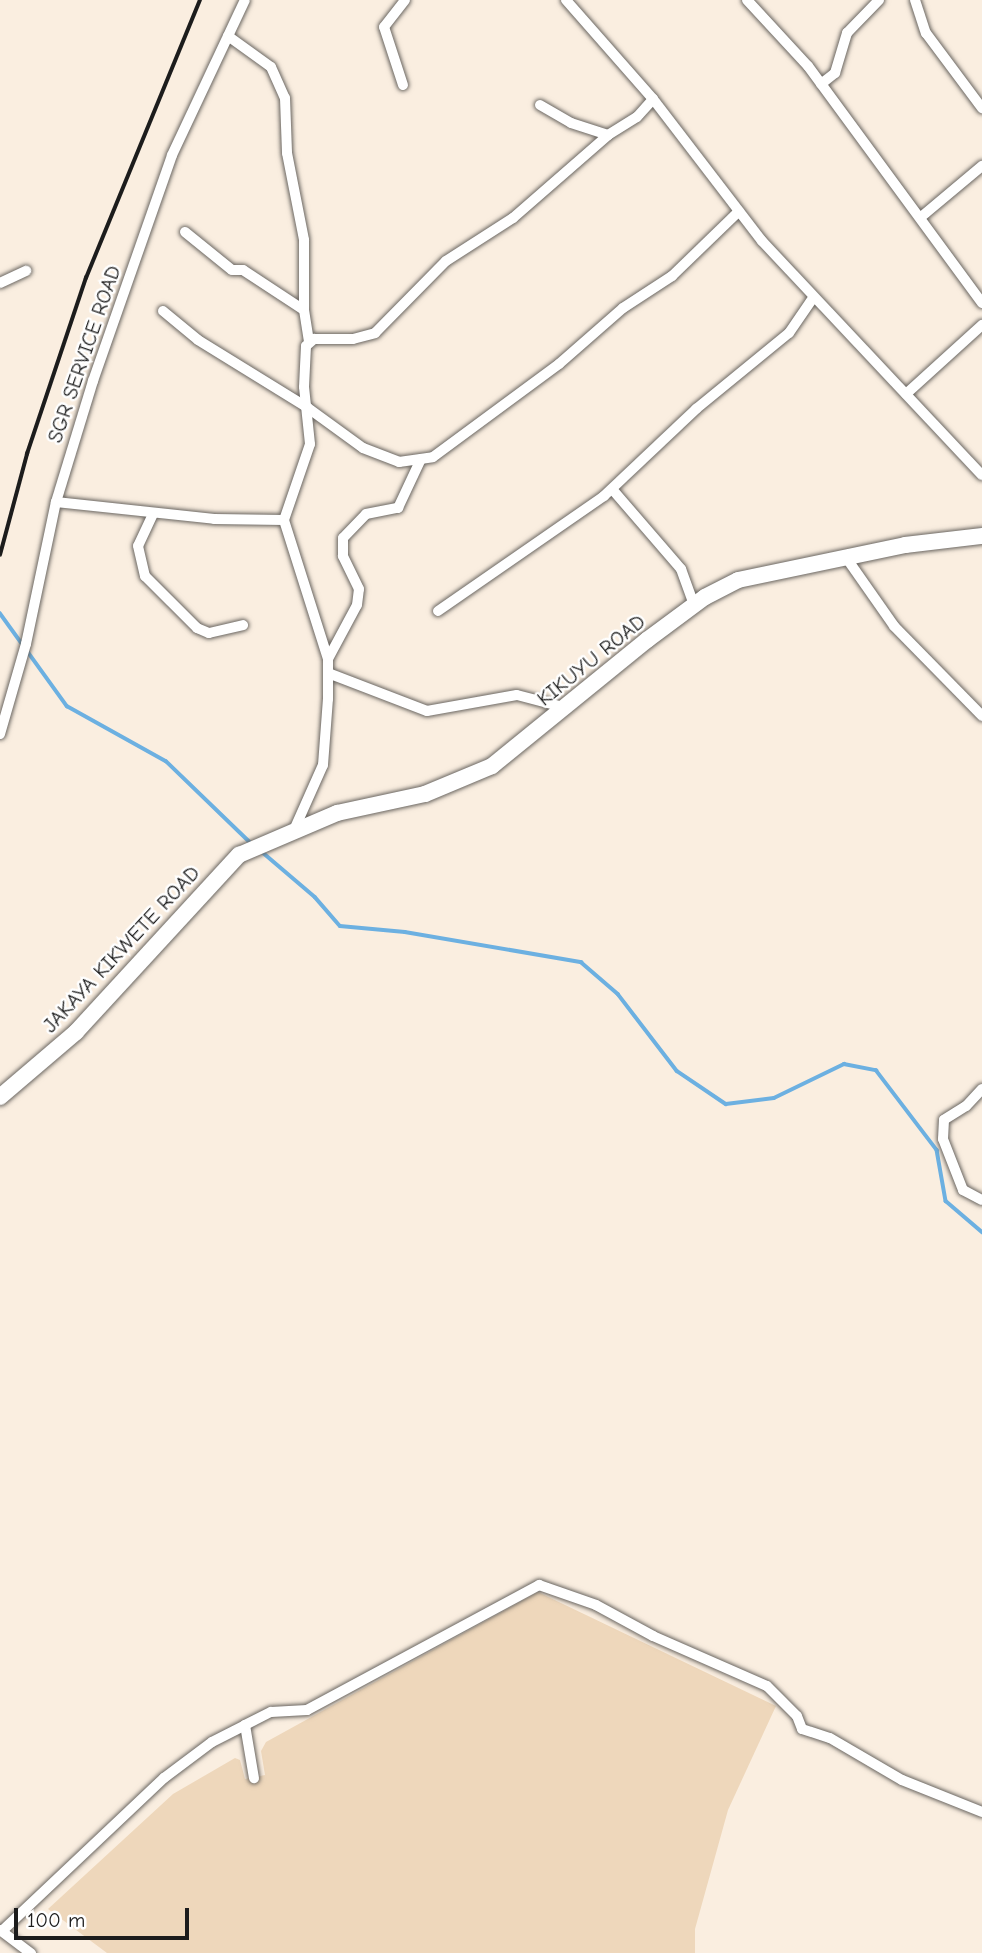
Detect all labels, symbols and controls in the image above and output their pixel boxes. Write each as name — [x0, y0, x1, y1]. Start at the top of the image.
street label: SGR SERVICE ROAD — [42, 262, 126, 446]
street label: KIKUYU ROAD — [532, 609, 650, 711]
street label: JAKAYA KIKWETE ROAD — [37, 860, 205, 1038]
scale bar — [18, 1894, 192, 1938]
text: 100 m — [27, 1908, 85, 1932]

